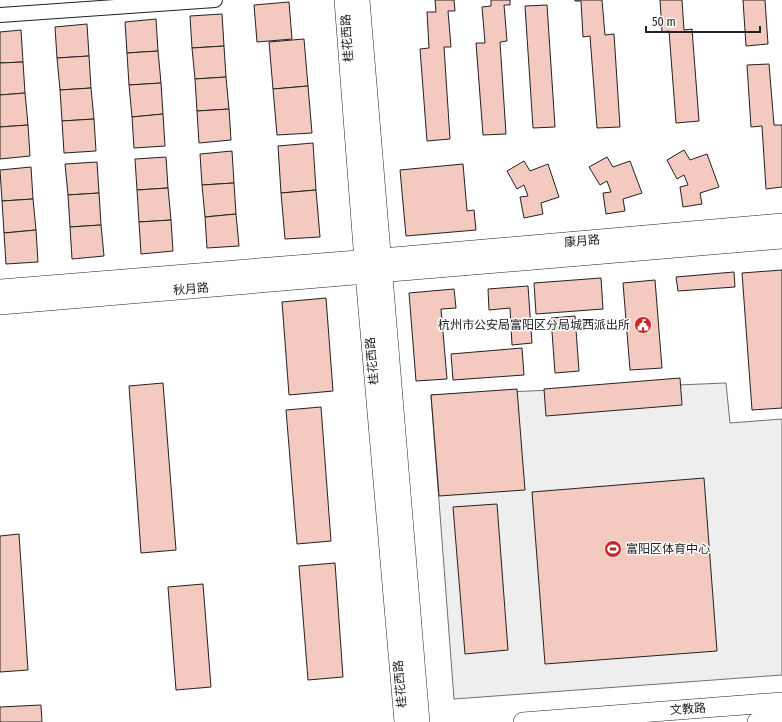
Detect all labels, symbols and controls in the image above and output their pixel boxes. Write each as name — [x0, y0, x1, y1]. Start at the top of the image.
scale bar — [646, 8, 760, 34]
street label: 桂花西路 — [338, 14, 356, 62]
text: 50 m — [652, 15, 676, 29]
street label: 康月路 — [563, 232, 601, 250]
street label: 秋月路 — [172, 280, 210, 298]
public building icon: 杭州市公安局富阳区分局城西派出所 — [633, 315, 653, 335]
place label: 杭州市公安局富阳区分局城西派出所 — [438, 318, 630, 332]
street label: 桂花西路 — [363, 336, 381, 386]
sports icon: 富阳区体育中心 — [603, 539, 623, 559]
place label: 富阳区体育中心 — [626, 542, 710, 556]
street label: 桂花西路 — [391, 659, 409, 709]
street label: 文教路 — [670, 701, 706, 717]

